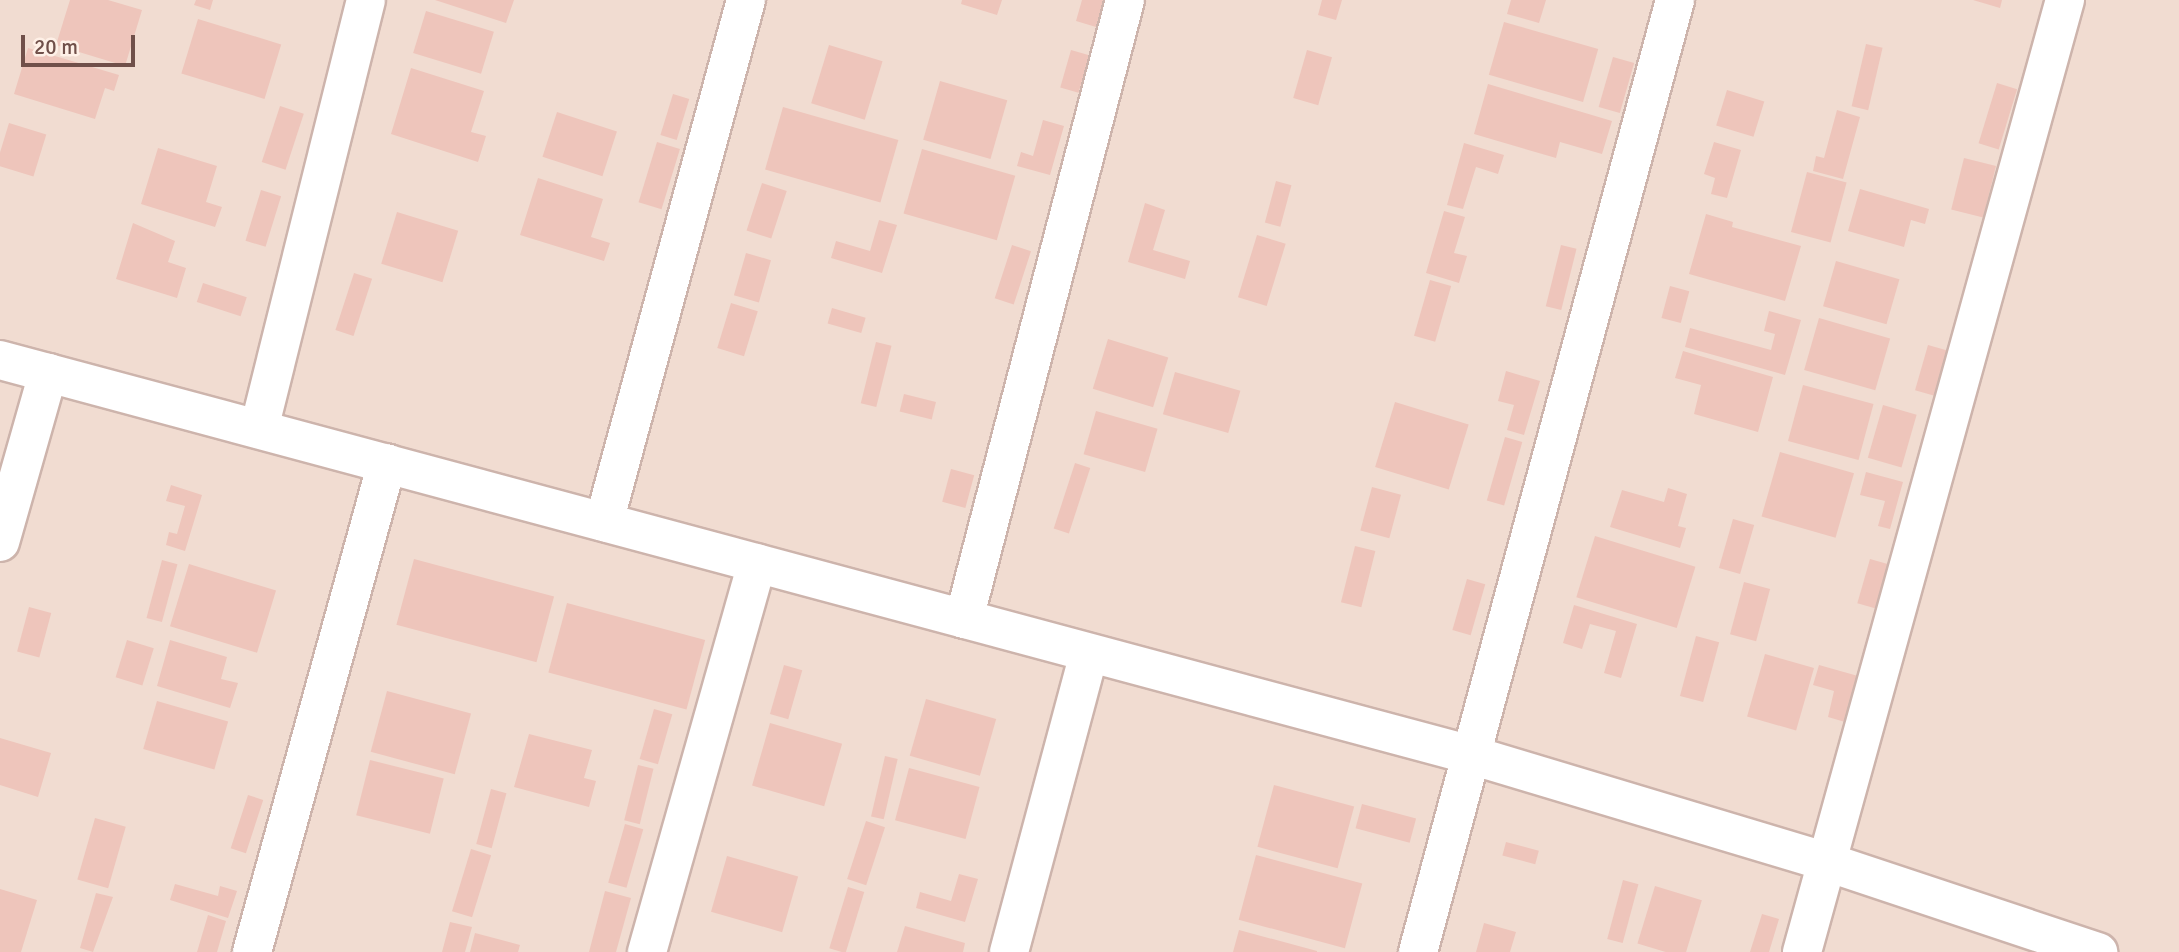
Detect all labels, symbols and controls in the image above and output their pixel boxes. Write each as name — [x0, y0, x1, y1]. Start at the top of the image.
scale bar — [24, 21, 138, 65]
text: 20 m — [34, 34, 78, 60]

